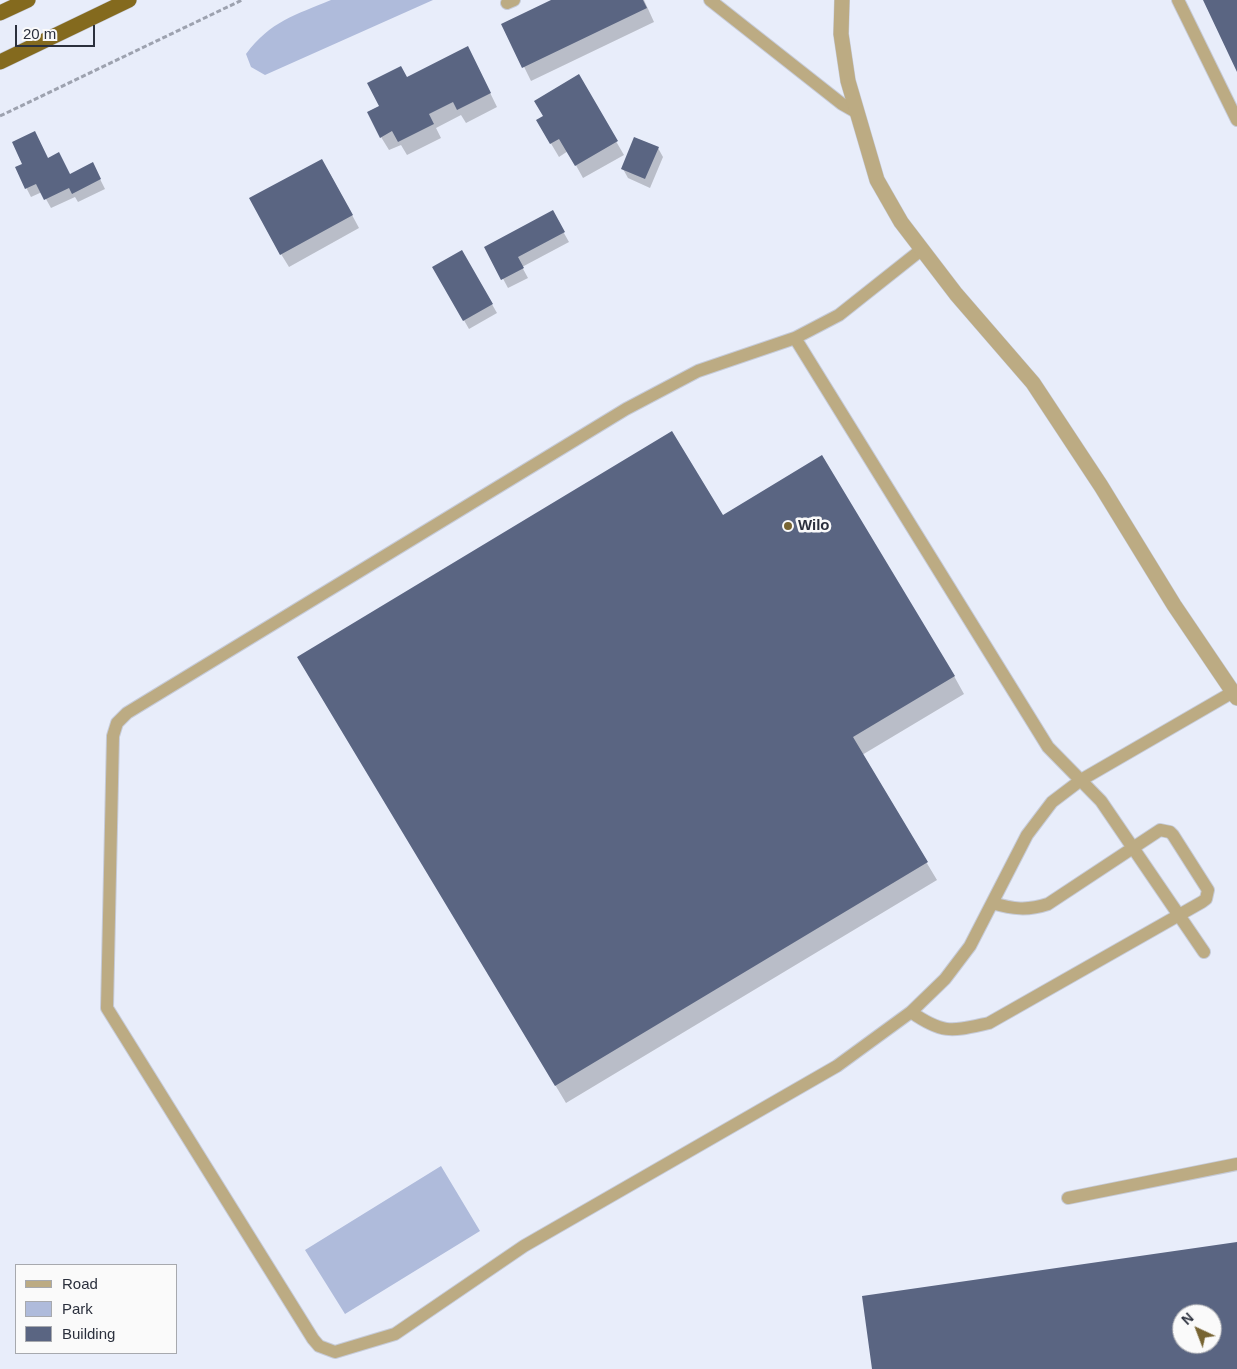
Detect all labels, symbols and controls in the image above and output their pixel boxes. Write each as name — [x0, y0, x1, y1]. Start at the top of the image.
scale bar — [18, 15, 98, 47]
text: 20 m — [23, 25, 56, 42]
place label: Wilo — [798, 517, 830, 535]
marker: Wilo — [782, 520, 794, 532]
legend — [15, 1264, 178, 1354]
text: Road — [62, 1275, 98, 1292]
text: Park — [62, 1300, 93, 1317]
north arrow — [1172, 1304, 1222, 1354]
text: N — [1178, 1309, 1197, 1328]
text: Building — [62, 1325, 115, 1342]

